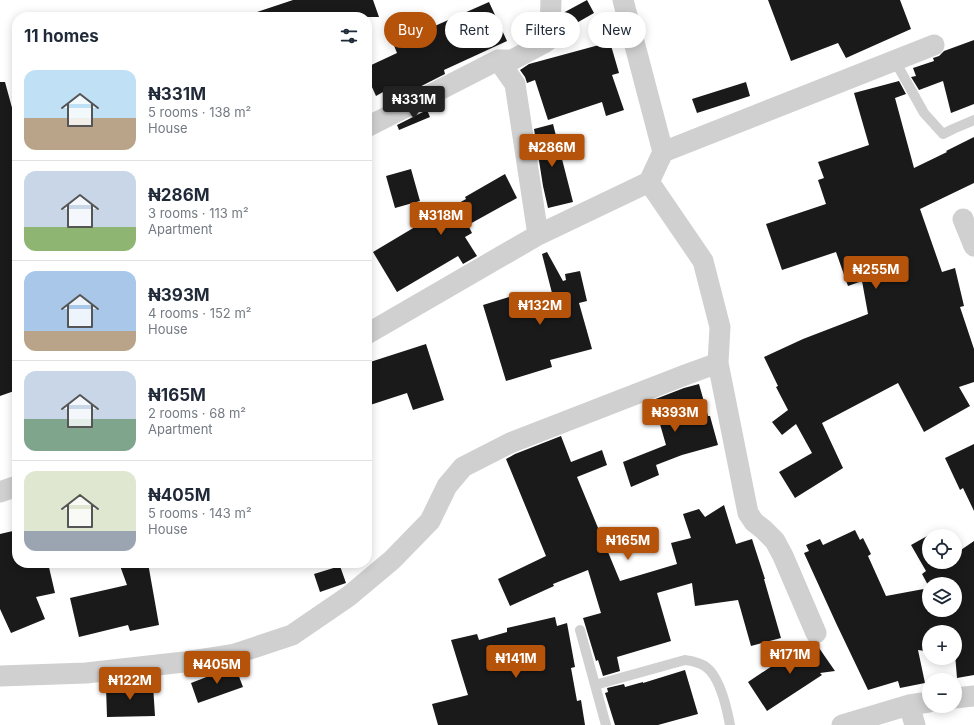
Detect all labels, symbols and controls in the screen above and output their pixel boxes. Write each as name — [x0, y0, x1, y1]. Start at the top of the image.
chip: Buy — [384, 12, 437, 48]
chip: Rent — [445, 12, 503, 48]
chip: Filters — [511, 12, 580, 48]
chip: New — [588, 12, 646, 48]
icon: filters — [338, 25, 360, 47]
text: 11 homes — [24, 26, 99, 46]
text: ₦331M — [148, 84, 206, 104]
icon: home — [56, 86, 104, 134]
pin: ₦331M — [386, 86, 442, 120]
text: ₦331M — [392, 91, 436, 107]
text: 5 rooms · 138 m² — [148, 104, 251, 120]
text: House — [148, 120, 188, 136]
pin: ₦286M — [524, 134, 580, 168]
text: ₦286M — [528, 139, 576, 155]
text: ₦286M — [148, 185, 210, 205]
icon: home — [56, 187, 104, 235]
pin: ₦318M — [413, 202, 469, 236]
text: 3 rooms · 113 m² — [148, 205, 249, 221]
text: ₦318M — [419, 207, 463, 223]
text: Apartment — [148, 221, 213, 237]
pin: ₦255M — [848, 256, 904, 290]
text: ₦255M — [853, 261, 899, 277]
text: ₦393M — [148, 285, 210, 305]
icon: home — [56, 287, 104, 335]
pin: ₦132M — [512, 292, 568, 326]
text: ₦132M — [518, 297, 562, 313]
text: 4 rooms · 152 m² — [148, 305, 252, 321]
text: House — [148, 321, 188, 337]
text: ₦165M — [148, 385, 206, 405]
icon: home — [56, 387, 104, 435]
pin: ₦393M — [647, 399, 703, 433]
text: ₦393M — [651, 404, 699, 420]
text: 2 rooms · 68 m² — [148, 405, 246, 421]
text: Apartment — [148, 421, 213, 437]
text: ₦405M — [148, 485, 211, 505]
icon: home — [56, 487, 104, 535]
text: 5 rooms · 143 m² — [148, 505, 252, 521]
text: House — [148, 521, 188, 537]
pin: ₦165M — [600, 527, 656, 561]
map controls — [922, 529, 962, 713]
button: locate — [922, 529, 962, 569]
text: ₦165M — [606, 532, 650, 548]
button: layers — [922, 577, 962, 617]
button: + — [922, 625, 962, 665]
pin: ₦171M — [762, 641, 818, 675]
pin: ₦141M — [488, 645, 544, 679]
text: ₦171M — [770, 646, 810, 662]
text: ₦141M — [495, 650, 537, 666]
pin: ₦405M — [189, 651, 245, 685]
text: ₦405M — [193, 656, 241, 672]
pin: ₦122M — [102, 667, 158, 701]
text: ₦122M — [108, 672, 152, 688]
button: − — [922, 673, 962, 713]

